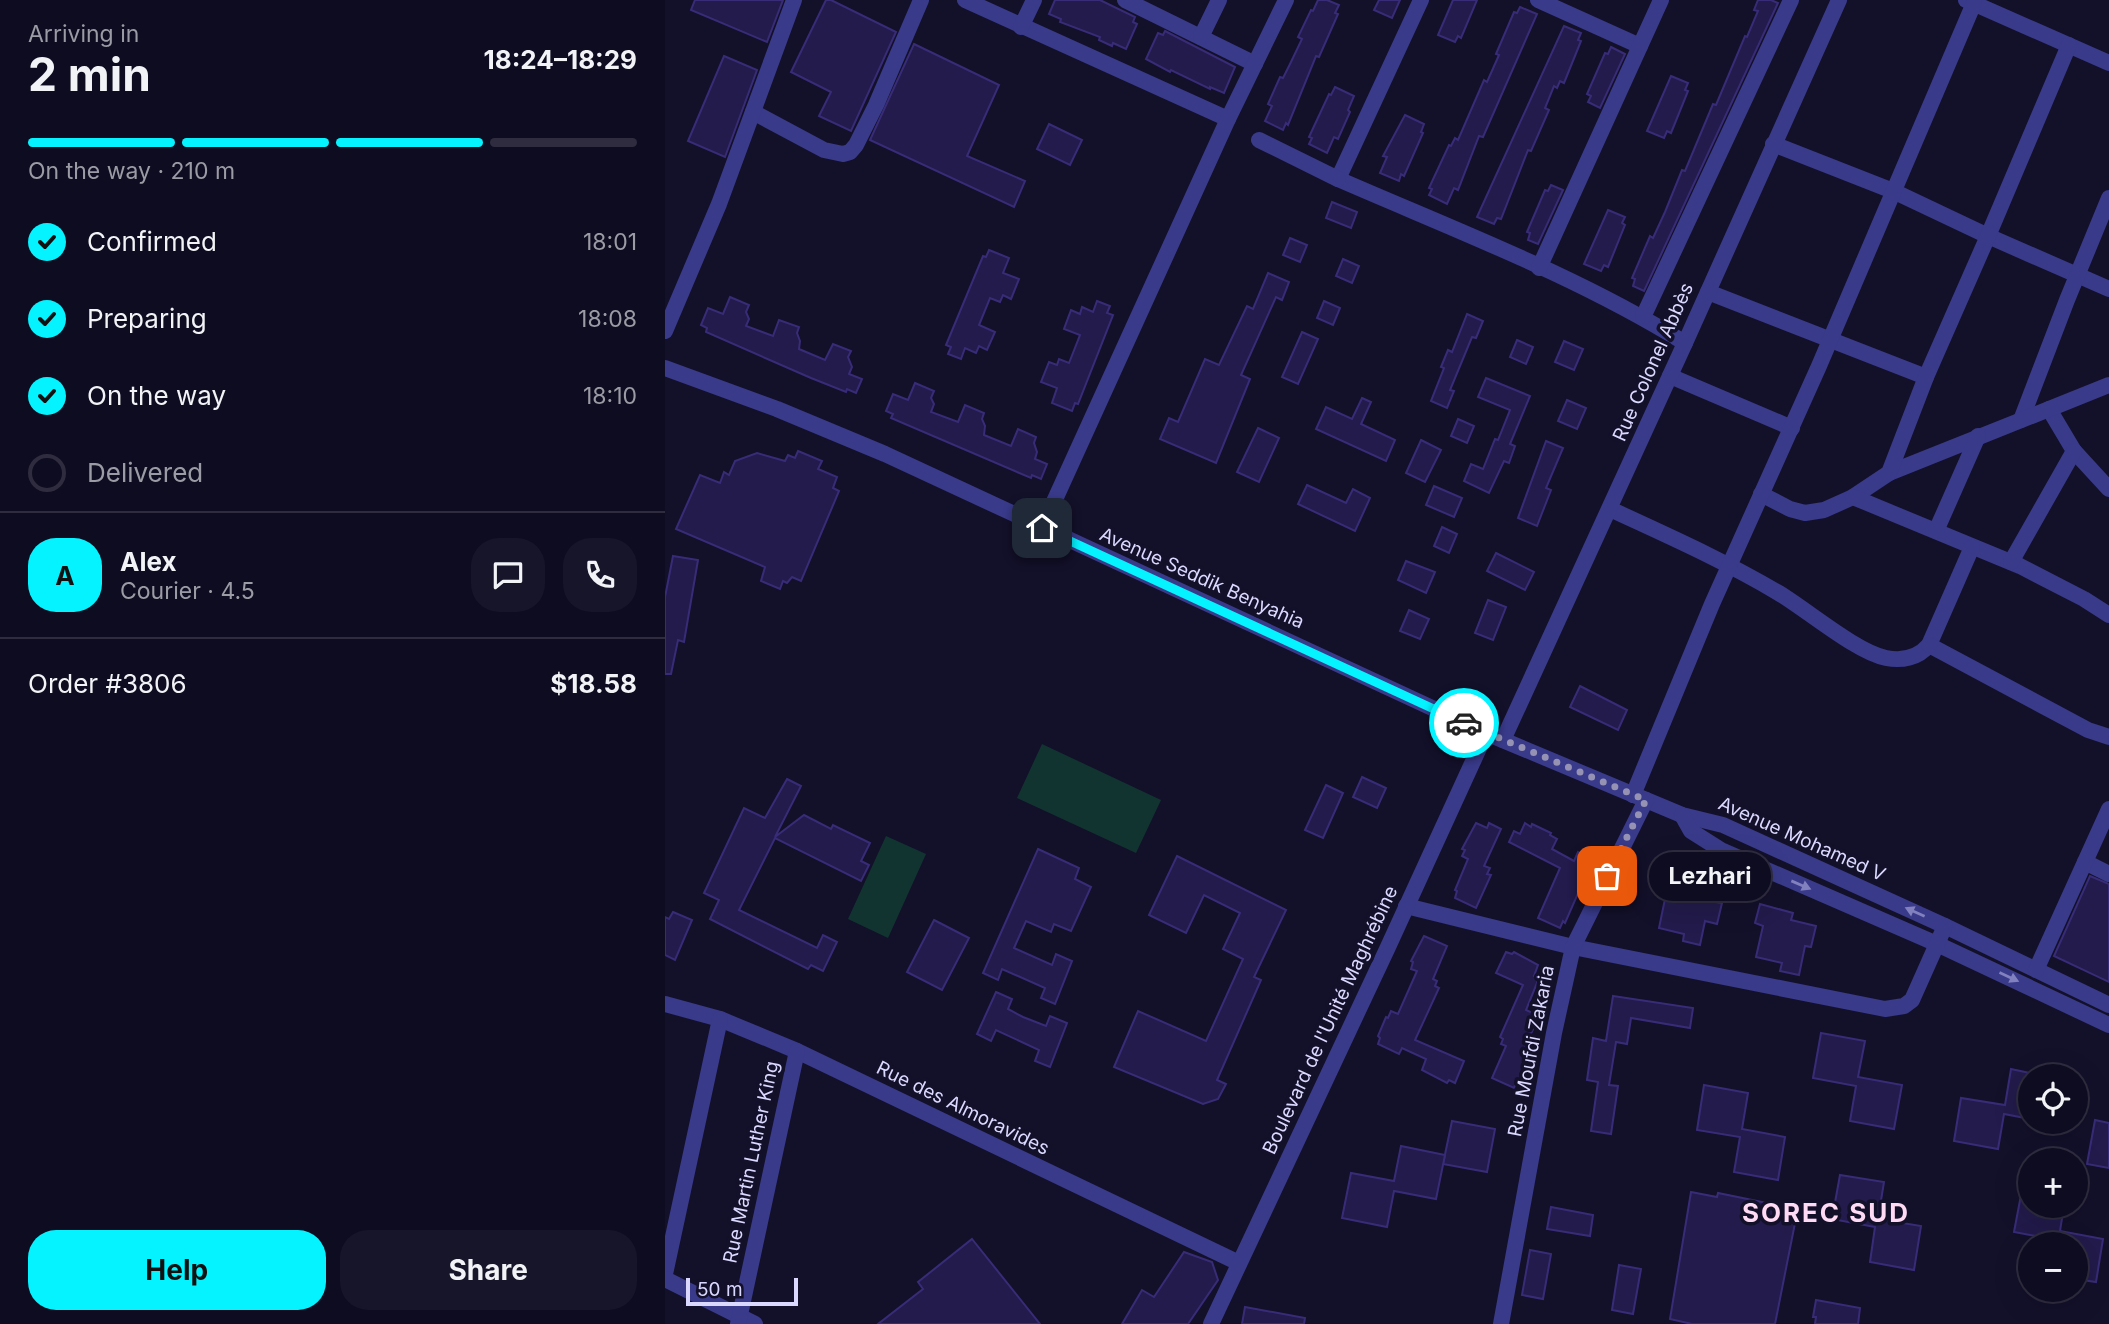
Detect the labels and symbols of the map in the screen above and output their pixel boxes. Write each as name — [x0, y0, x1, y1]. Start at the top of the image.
street label: Rue Colonel Abbès — [1608, 279, 1698, 445]
pin — [1012, 498, 1072, 558]
street label: Avenue Seddik Benyahia — [1096, 523, 1308, 633]
courier — [1429, 688, 1499, 758]
street label: Avenue Mohamed V — [1715, 792, 1889, 886]
pin — [1577, 846, 1637, 906]
callout: Lezhari — [1649, 852, 1771, 900]
one-way arrow — [1791, 879, 1811, 891]
street label: Boulevard de l'Unité Maghrébine — [1258, 882, 1402, 1158]
one-way arrow — [1905, 906, 1925, 918]
street label: Rue Moufdi Zakaria — [1503, 963, 1559, 1139]
one-way arrow — [1999, 971, 2019, 983]
street label: Rue des Almoravides — [873, 1056, 1053, 1160]
street label: Rue Martin Luther King — [718, 1059, 784, 1265]
district label: SOREC SUD — [1742, 1197, 1910, 1228]
scale bar — [686, 1275, 798, 1307]

